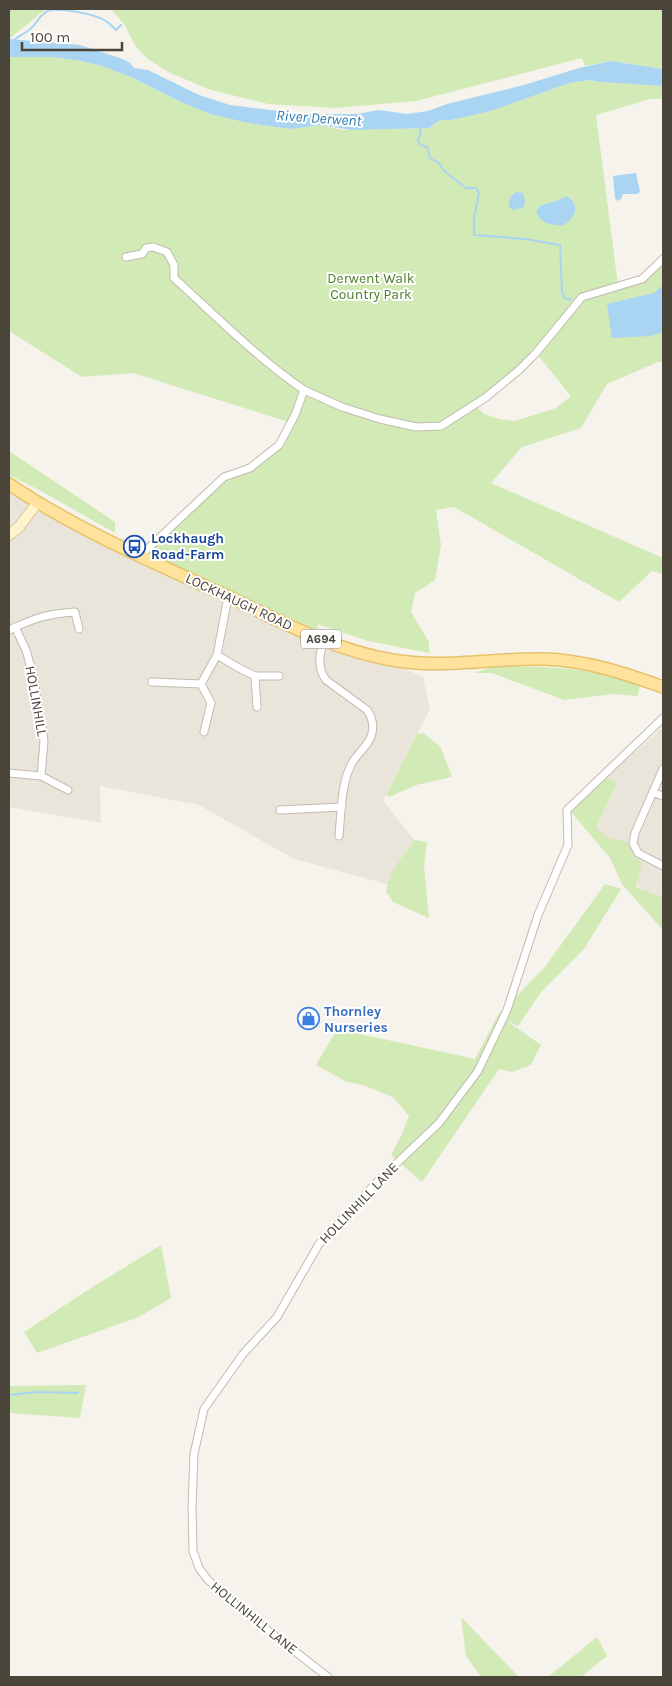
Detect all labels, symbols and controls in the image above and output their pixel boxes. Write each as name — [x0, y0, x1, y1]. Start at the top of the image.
scale bar — [22, 20, 122, 52]
text: 100 m — [30, 28, 70, 46]
water label: River Derwent — [276, 106, 363, 130]
park label: Derwent Walk Country Park — [327, 270, 415, 303]
place label: Lockhaugh Road-Farm — [151, 530, 224, 563]
bus stop icon: Lockhaugh Road-Farm — [123, 534, 147, 558]
street label: LOCKHAUGH ROAD — [183, 570, 295, 634]
road number: A694 — [301, 630, 341, 648]
street label: HOLLINHILL — [21, 664, 51, 738]
place label: Thornley Nurseries — [324, 1003, 388, 1036]
shop icon: Thornley Nurseries — [296, 1007, 320, 1031]
street label: HOLLINHILL LANE — [316, 1159, 402, 1247]
street label: HOLLINHILL LANE — [207, 1578, 301, 1658]

